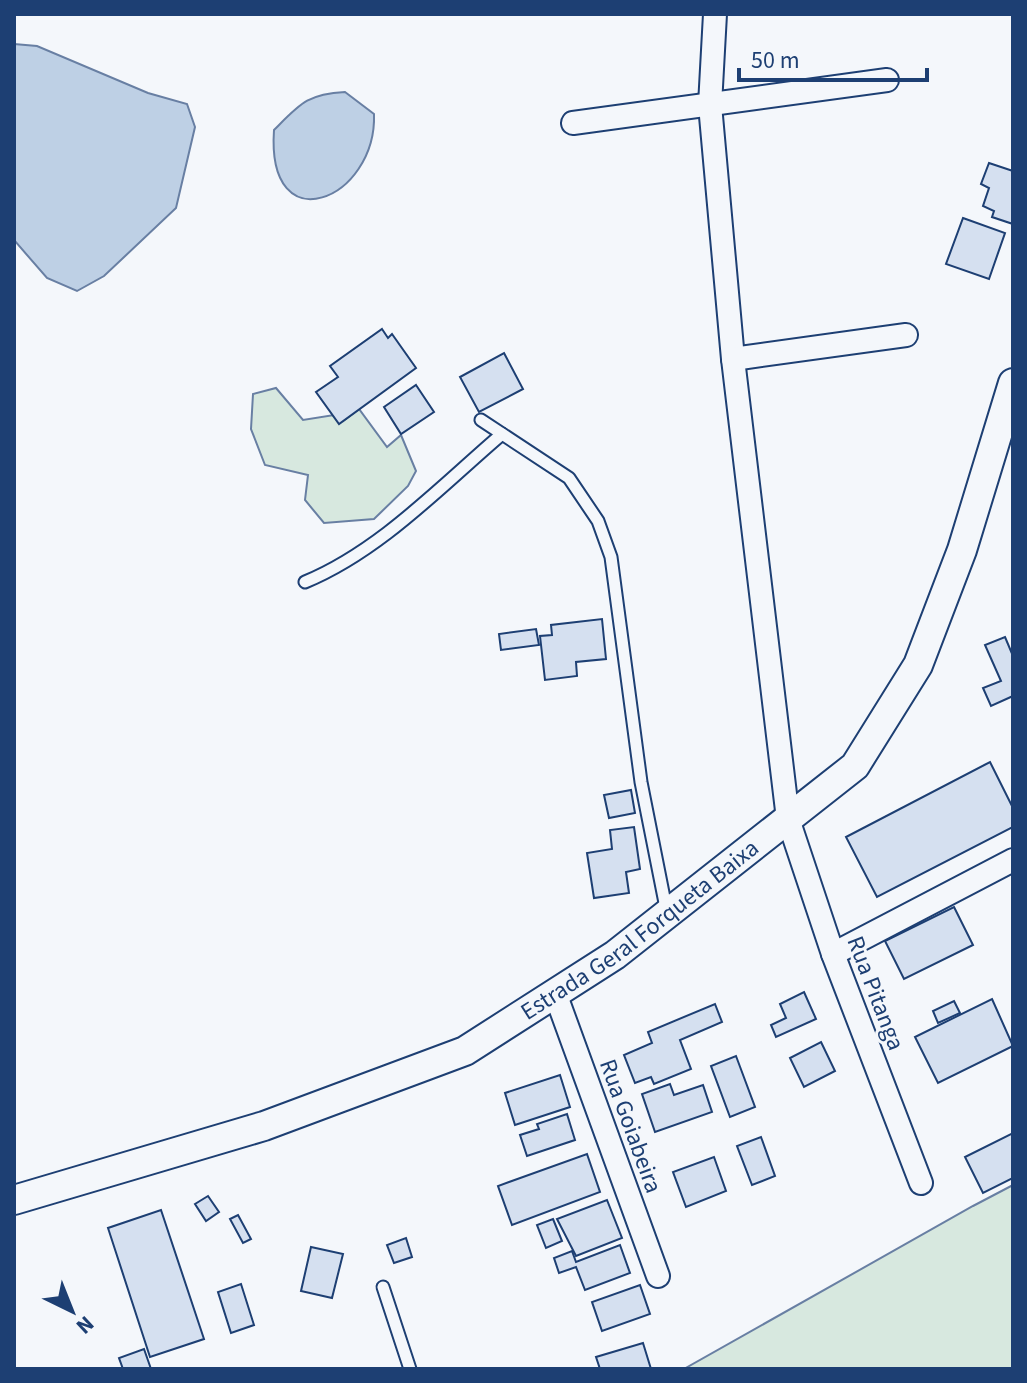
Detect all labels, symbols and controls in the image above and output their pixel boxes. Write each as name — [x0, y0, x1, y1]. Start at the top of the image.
scale bar — [739, 32, 927, 82]
text: 50 m — [751, 43, 800, 78]
street label: Estrada Geral Forqueta Baixa — [514, 831, 766, 1029]
street label: Rua Pitanga — [838, 931, 913, 1055]
street label: Rua Goiabeira — [590, 1054, 671, 1198]
north arrow — [32, 1271, 112, 1351]
text: N — [69, 1308, 101, 1342]

